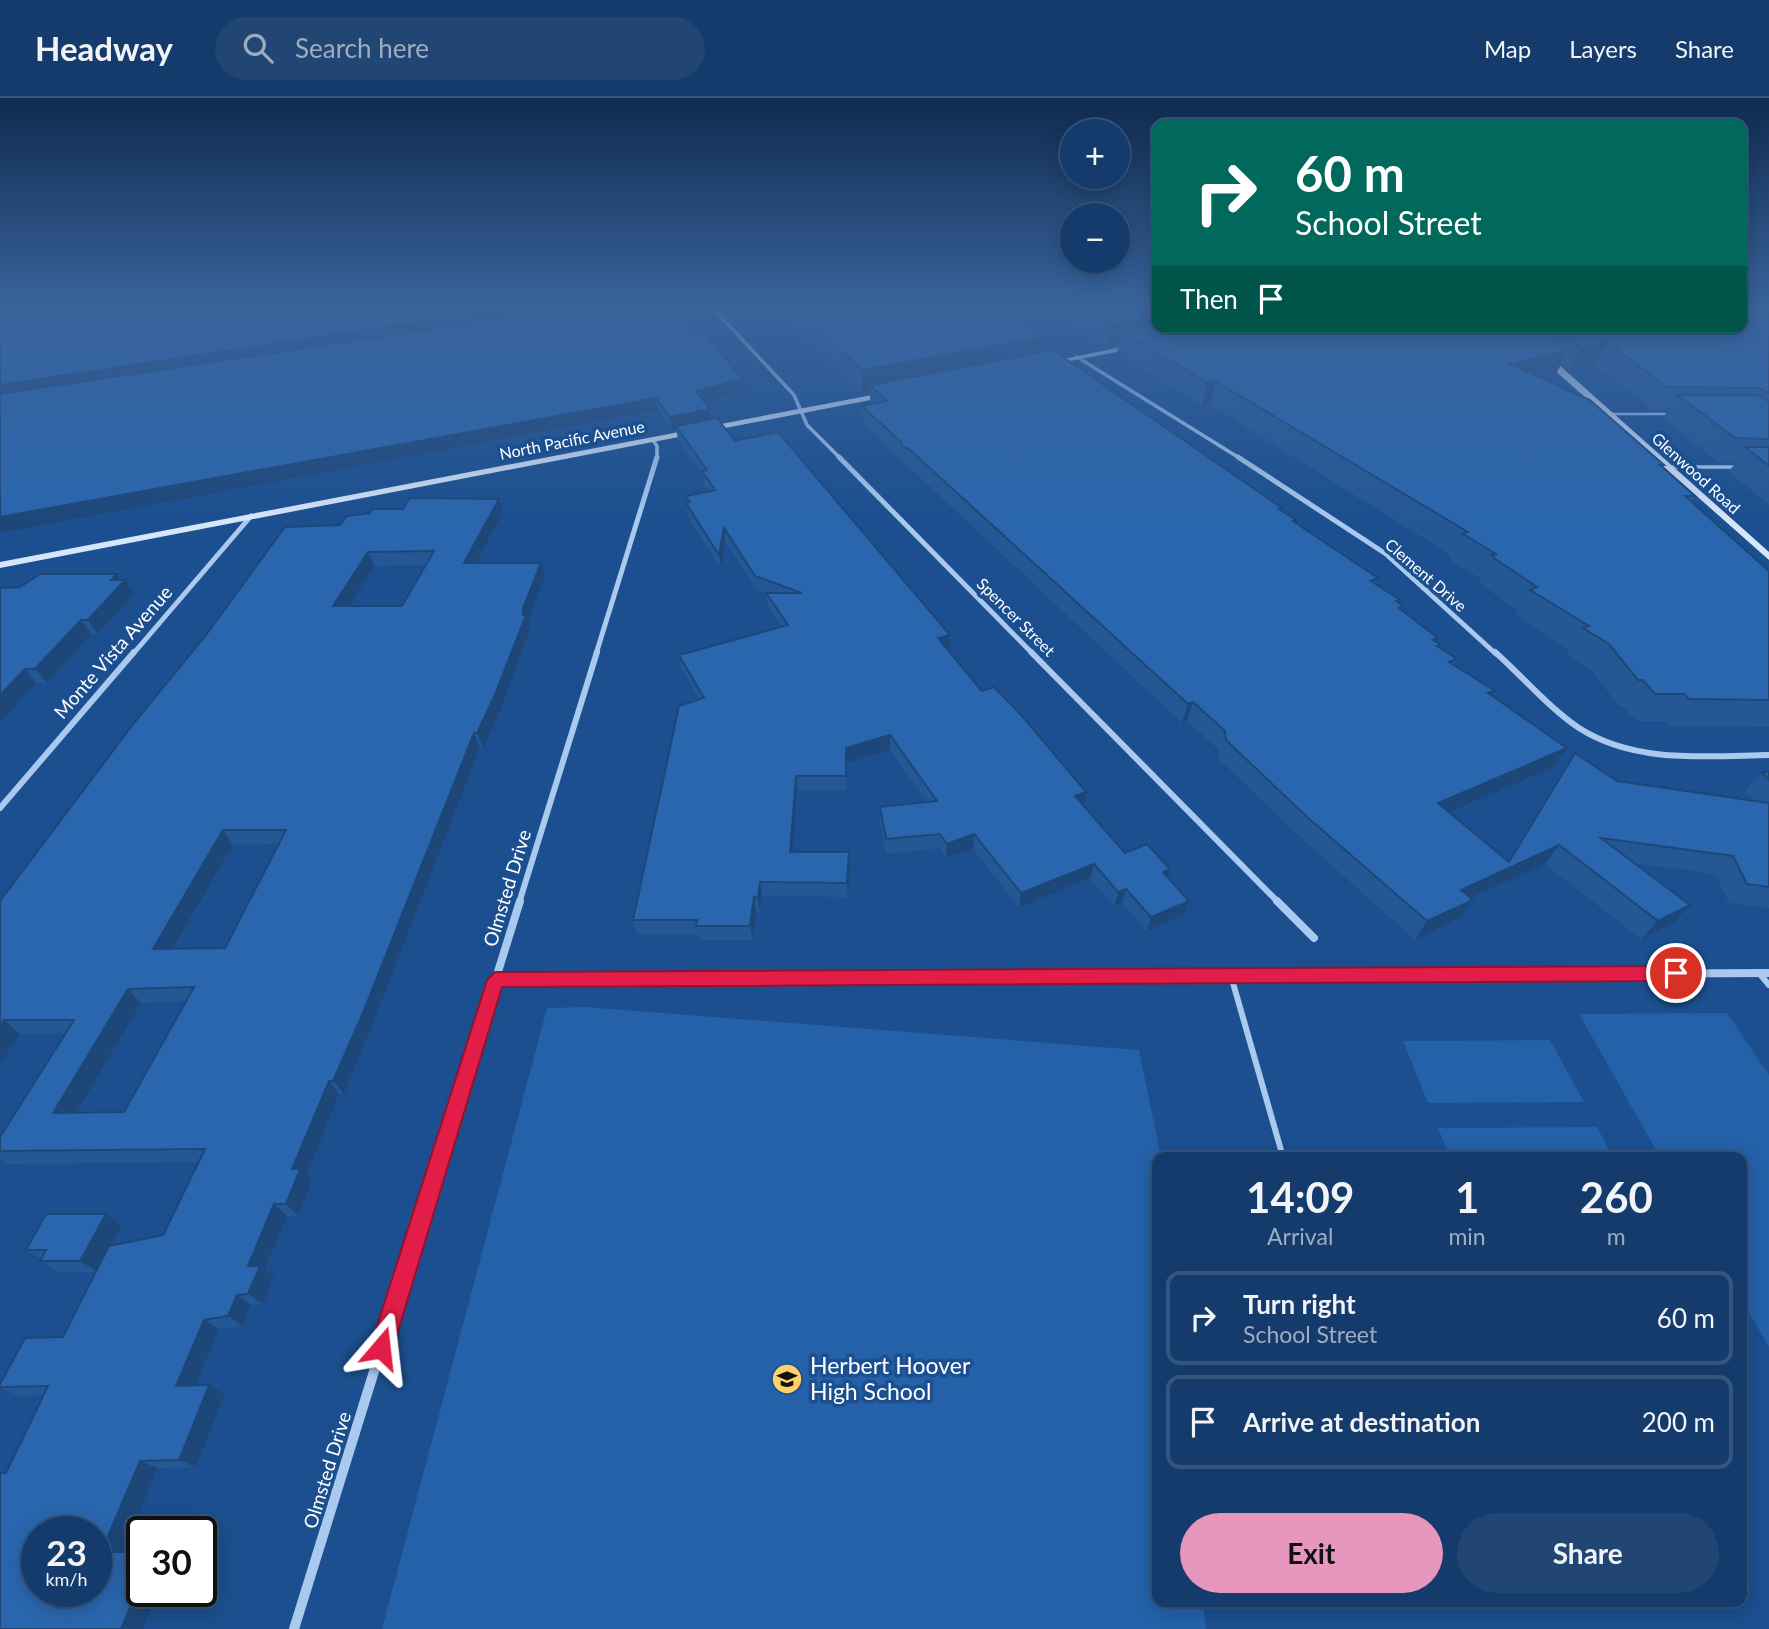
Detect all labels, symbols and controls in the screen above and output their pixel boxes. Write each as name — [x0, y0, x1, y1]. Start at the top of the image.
search box — [215, 17, 705, 80]
text: Headway — [35, 28, 173, 68]
icon: search — [239, 29, 277, 67]
text: Search here — [295, 32, 429, 64]
text: Map — [1484, 34, 1531, 63]
text: Layers — [1569, 34, 1637, 63]
text: Share — [1675, 34, 1734, 63]
map controls — [1060, 119, 1130, 273]
button: + — [1060, 119, 1130, 189]
text: 60 m — [1295, 144, 1405, 202]
icon: right — [1180, 147, 1271, 238]
button: − — [1060, 203, 1130, 273]
text: School Street — [1295, 203, 1482, 242]
icon: arrive — [1252, 280, 1290, 318]
text: Then — [1180, 283, 1238, 315]
street label: North Pacific Avenue — [498, 416, 646, 463]
street label: Glenwood Road — [1648, 428, 1744, 517]
street label: Clement Drive — [1382, 534, 1471, 615]
street label: Spencer Street — [973, 574, 1059, 660]
street label: Monte Vista Avenue — [49, 581, 177, 723]
street label: Olmsted Drive — [478, 827, 535, 949]
pin — [1646, 943, 1706, 1003]
icon: arrive — [1657, 954, 1695, 992]
text: 14:09 — [1246, 1172, 1354, 1222]
text: 1 — [1455, 1172, 1479, 1222]
text: 260 — [1580, 1172, 1653, 1222]
text: Arrival — [1267, 1222, 1333, 1250]
text: min — [1448, 1222, 1486, 1250]
text: m — [1607, 1222, 1626, 1250]
text: Turn right — [1243, 1288, 1356, 1320]
icon: right — [1184, 1299, 1222, 1337]
text: 60 m — [1657, 1302, 1715, 1334]
position arrow — [344, 1311, 418, 1385]
text: School Street — [1243, 1320, 1377, 1348]
place label: Herbert Hoover High School — [810, 1351, 971, 1405]
school or university icon: Herbert Hoover High School — [770, 1362, 804, 1396]
icon: arrive — [1184, 1403, 1222, 1441]
text: Arrive at destination — [1243, 1406, 1480, 1438]
text: 200 m — [1642, 1406, 1715, 1438]
street label: Olmsted Drive — [298, 1409, 355, 1531]
button: Exit — [1180, 1513, 1443, 1593]
button: Share — [1457, 1513, 1719, 1593]
speed limit sign: 30 — [126, 1516, 217, 1607]
text: 23 — [46, 1531, 87, 1573]
text: km/h — [45, 1568, 88, 1590]

